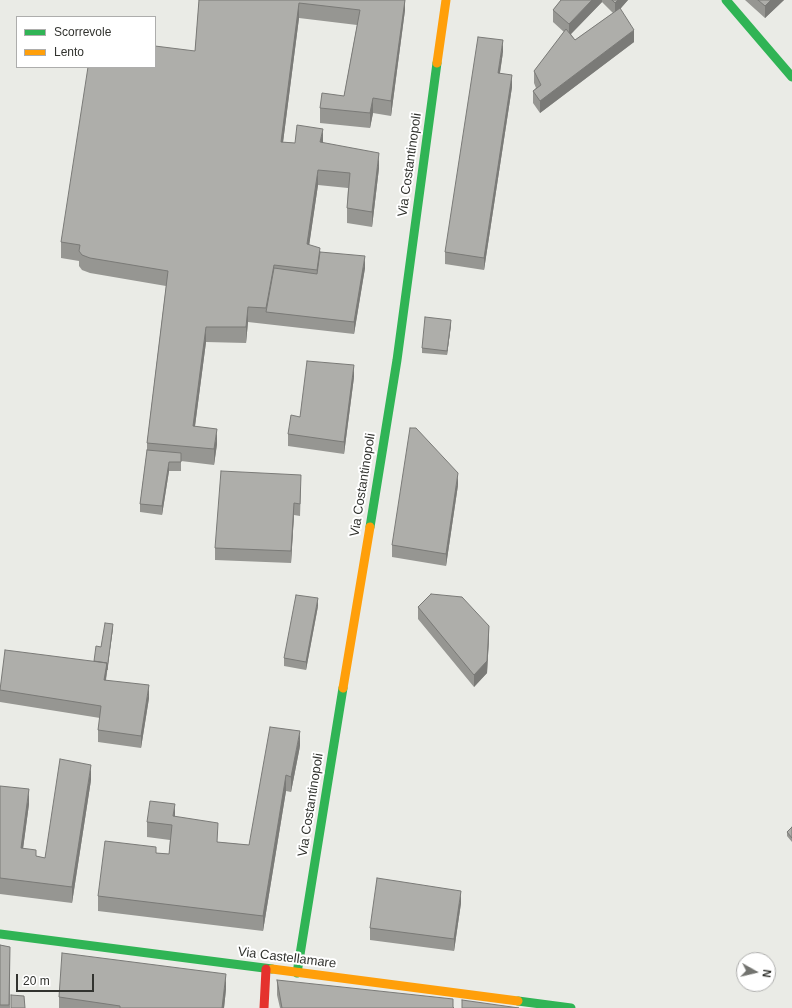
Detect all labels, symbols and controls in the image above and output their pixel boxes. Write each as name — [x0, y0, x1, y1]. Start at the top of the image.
legend — [16, 16, 156, 68]
text: Scorrevole — [54, 25, 111, 39]
text: Lento — [54, 45, 84, 59]
street label: Via Costantinopoli — [395, 112, 425, 218]
street label: Via Costantinopoli — [347, 432, 379, 538]
street label: Via Costantinopoli — [295, 752, 327, 858]
street label: Via Castellamare — [237, 944, 337, 972]
north arrow — [736, 952, 776, 992]
scale bar — [18, 966, 96, 992]
text: N — [760, 969, 773, 978]
text: 20 m — [23, 974, 50, 988]

